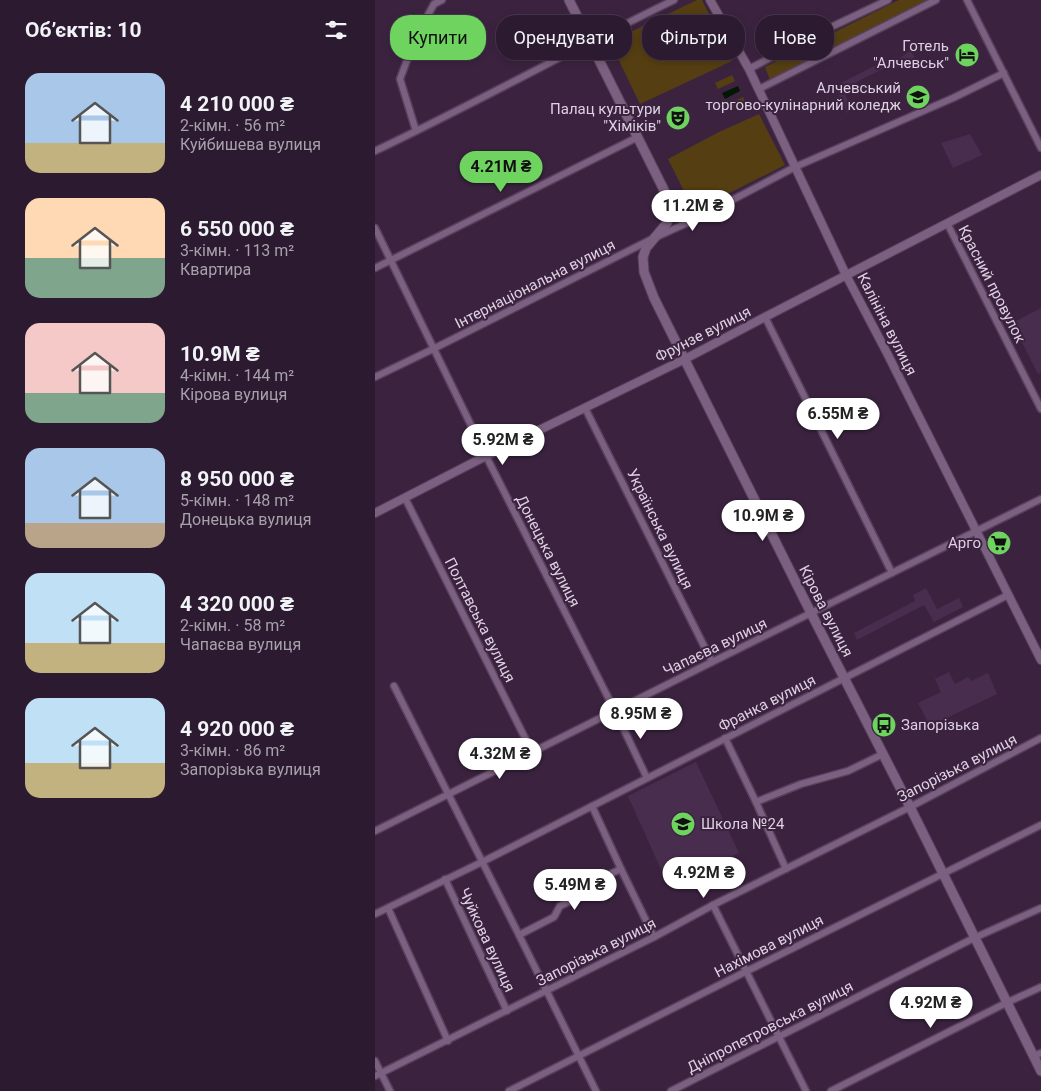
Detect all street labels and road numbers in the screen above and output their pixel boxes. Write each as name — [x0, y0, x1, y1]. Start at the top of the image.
street label: Красний провулок — [955, 222, 1029, 346]
street label: Інтернаціональна вулиця — [452, 236, 618, 332]
street label: Калініна вулиця — [853, 270, 921, 378]
street label: Фрунзе вулиця — [652, 302, 754, 366]
street label: Українська вулиця — [623, 466, 697, 592]
street label: Донецька вулиця — [512, 492, 584, 610]
street label: Полтавська вулиця — [441, 555, 519, 685]
street label: Кірова вулиця — [795, 562, 857, 660]
street label: Чапаєва вулиця — [660, 614, 770, 680]
street label: Франка вулиця — [715, 671, 819, 735]
street label: Запорізька вулиця — [894, 730, 1020, 806]
street label: Чуйкова вулиця — [455, 885, 519, 995]
street label: Нахімова вулиця — [711, 911, 827, 981]
street label: Запорізька вулиця — [533, 914, 659, 990]
street label: Дніпропетровська вулиця — [684, 977, 856, 1077]

